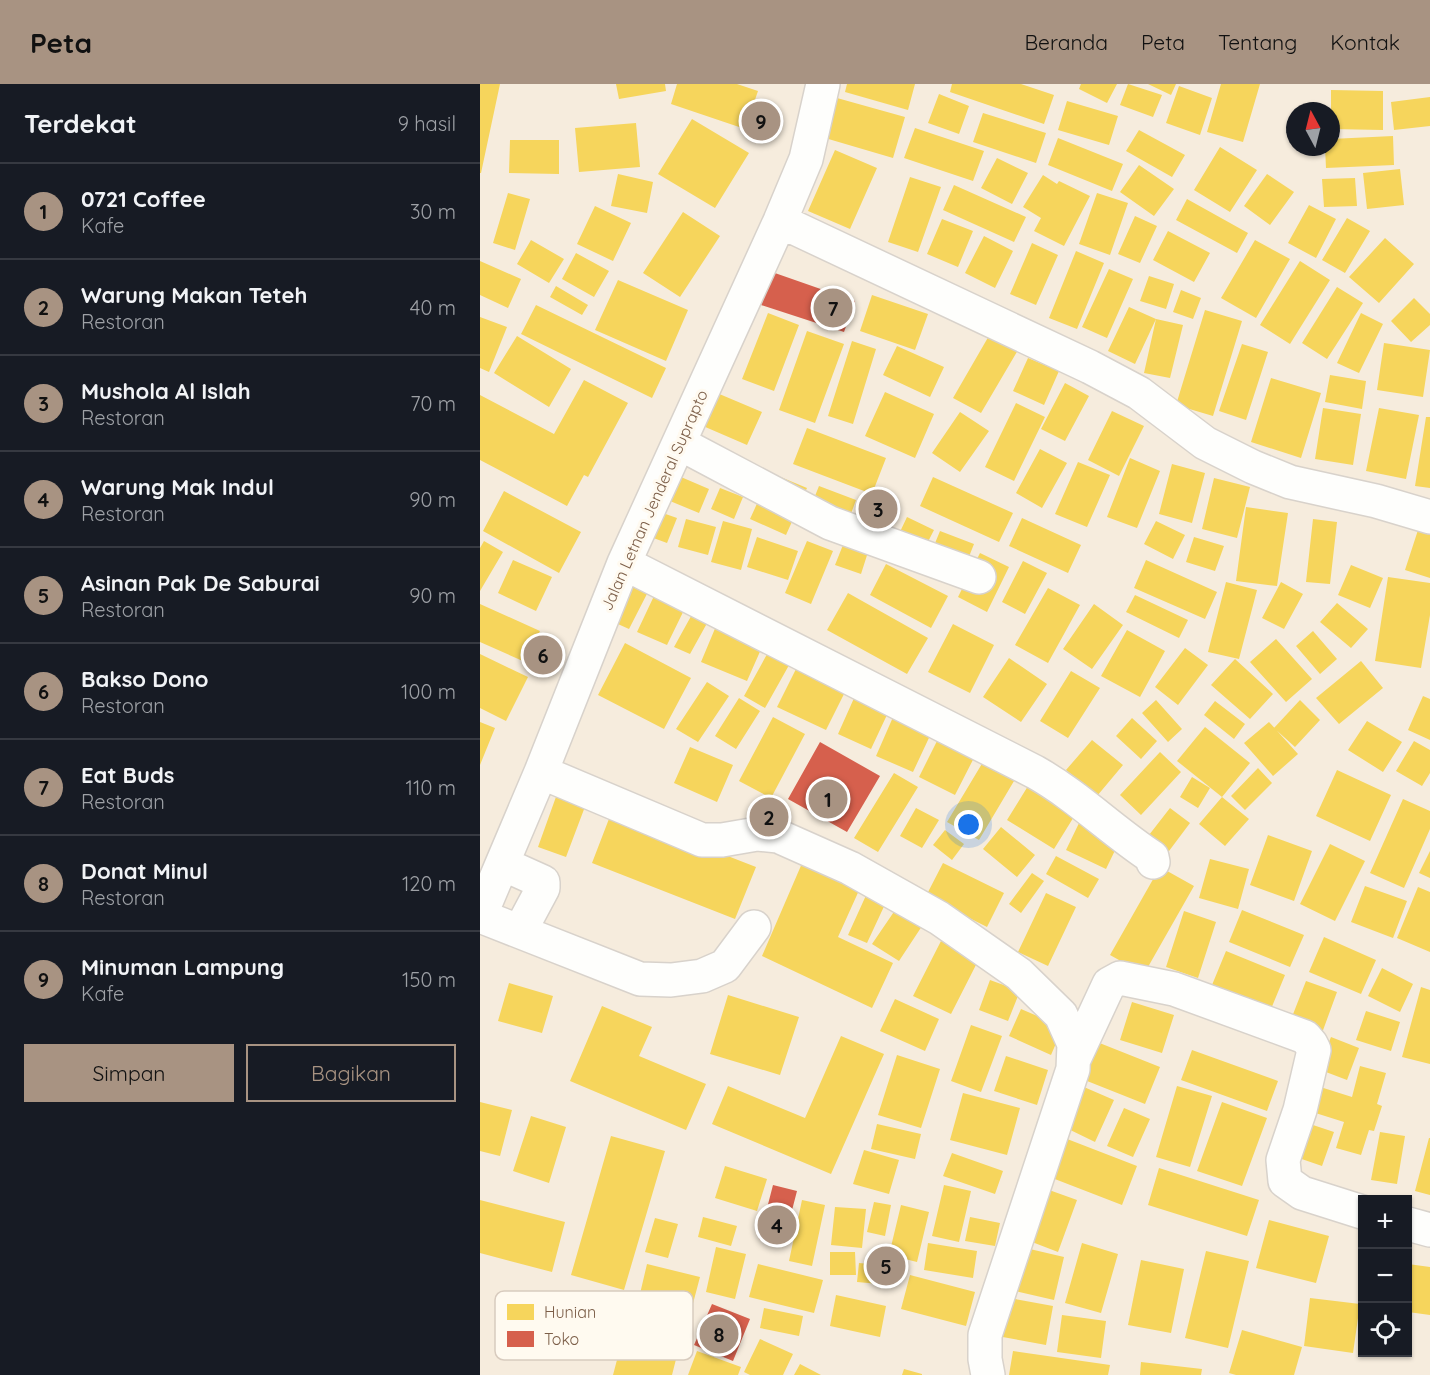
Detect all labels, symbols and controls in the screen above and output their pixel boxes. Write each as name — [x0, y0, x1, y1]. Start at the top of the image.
text: Peta — [30, 25, 92, 60]
text: Beranda — [1024, 29, 1108, 55]
text: Peta — [1141, 29, 1185, 55]
text: Tentang — [1218, 29, 1297, 55]
text: Kontak — [1330, 29, 1400, 55]
pin: 9 — [742, 99, 780, 144]
north arrow — [1286, 102, 1340, 156]
text: Terdekat — [24, 107, 137, 140]
text: 9 hasil — [398, 111, 456, 136]
text: 0721 Coffee — [81, 185, 206, 213]
text: 1 — [40, 199, 47, 224]
text: 30 m — [410, 199, 456, 224]
text: Kafe — [81, 213, 124, 238]
text: Warung Makan Teteh — [81, 281, 307, 309]
pin: 7 — [814, 286, 852, 330]
text: 2 — [38, 295, 49, 320]
text: 40 m — [410, 295, 456, 320]
text: Restoran — [81, 309, 165, 334]
text: Mushola Al Islah — [81, 377, 251, 405]
street label: Jalan Letnan Jenderal Suprapto — [596, 387, 712, 613]
text: 3 — [38, 391, 49, 416]
text: 70 m — [410, 391, 456, 416]
text: Restoran — [81, 405, 165, 430]
text: Warung Mak Indul — [81, 473, 274, 501]
pin: 3 — [858, 486, 898, 532]
text: 4 — [38, 487, 49, 512]
text: 90 m — [409, 487, 456, 512]
text: Restoran — [81, 501, 165, 526]
text: Asinan Pak De Saburai — [81, 569, 320, 597]
text: 5 — [38, 583, 49, 608]
text: 90 m — [409, 583, 456, 608]
text: Restoran — [81, 597, 165, 622]
pin: 6 — [524, 632, 562, 678]
text: Bakso Dono — [81, 665, 209, 693]
text: 6 — [38, 679, 49, 704]
text: 100 m — [401, 679, 456, 704]
text: Restoran — [81, 693, 165, 718]
text: Eat Buds — [81, 761, 174, 789]
text: 7 — [38, 775, 49, 800]
text: 110 m — [406, 775, 456, 800]
pin: 1 — [808, 776, 848, 822]
text: Restoran — [81, 789, 165, 814]
pin: 2 — [750, 794, 788, 840]
your location — [954, 810, 983, 839]
text: Donat Minul — [81, 857, 208, 885]
text: 8 — [38, 871, 49, 896]
text: 120 m — [402, 871, 456, 896]
text: Restoran — [81, 885, 165, 910]
text: Minuman Lampung — [81, 953, 284, 981]
text: 9 — [38, 967, 49, 992]
text: 150 m — [402, 967, 456, 992]
text: Kafe — [81, 981, 124, 1006]
button: Simpan — [24, 1044, 234, 1102]
button: Bagikan — [246, 1044, 456, 1102]
map controls — [1358, 1195, 1412, 1357]
button: + — [1358, 1195, 1412, 1249]
pin: 4 — [758, 1202, 796, 1248]
pin: 5 — [866, 1244, 906, 1288]
button: − — [1358, 1249, 1412, 1303]
legend — [495, 1291, 693, 1360]
text: Hunian — [544, 1302, 596, 1322]
button: locate — [1358, 1303, 1412, 1357]
pin: 8 — [700, 1312, 738, 1356]
text: Toko — [544, 1329, 579, 1349]

